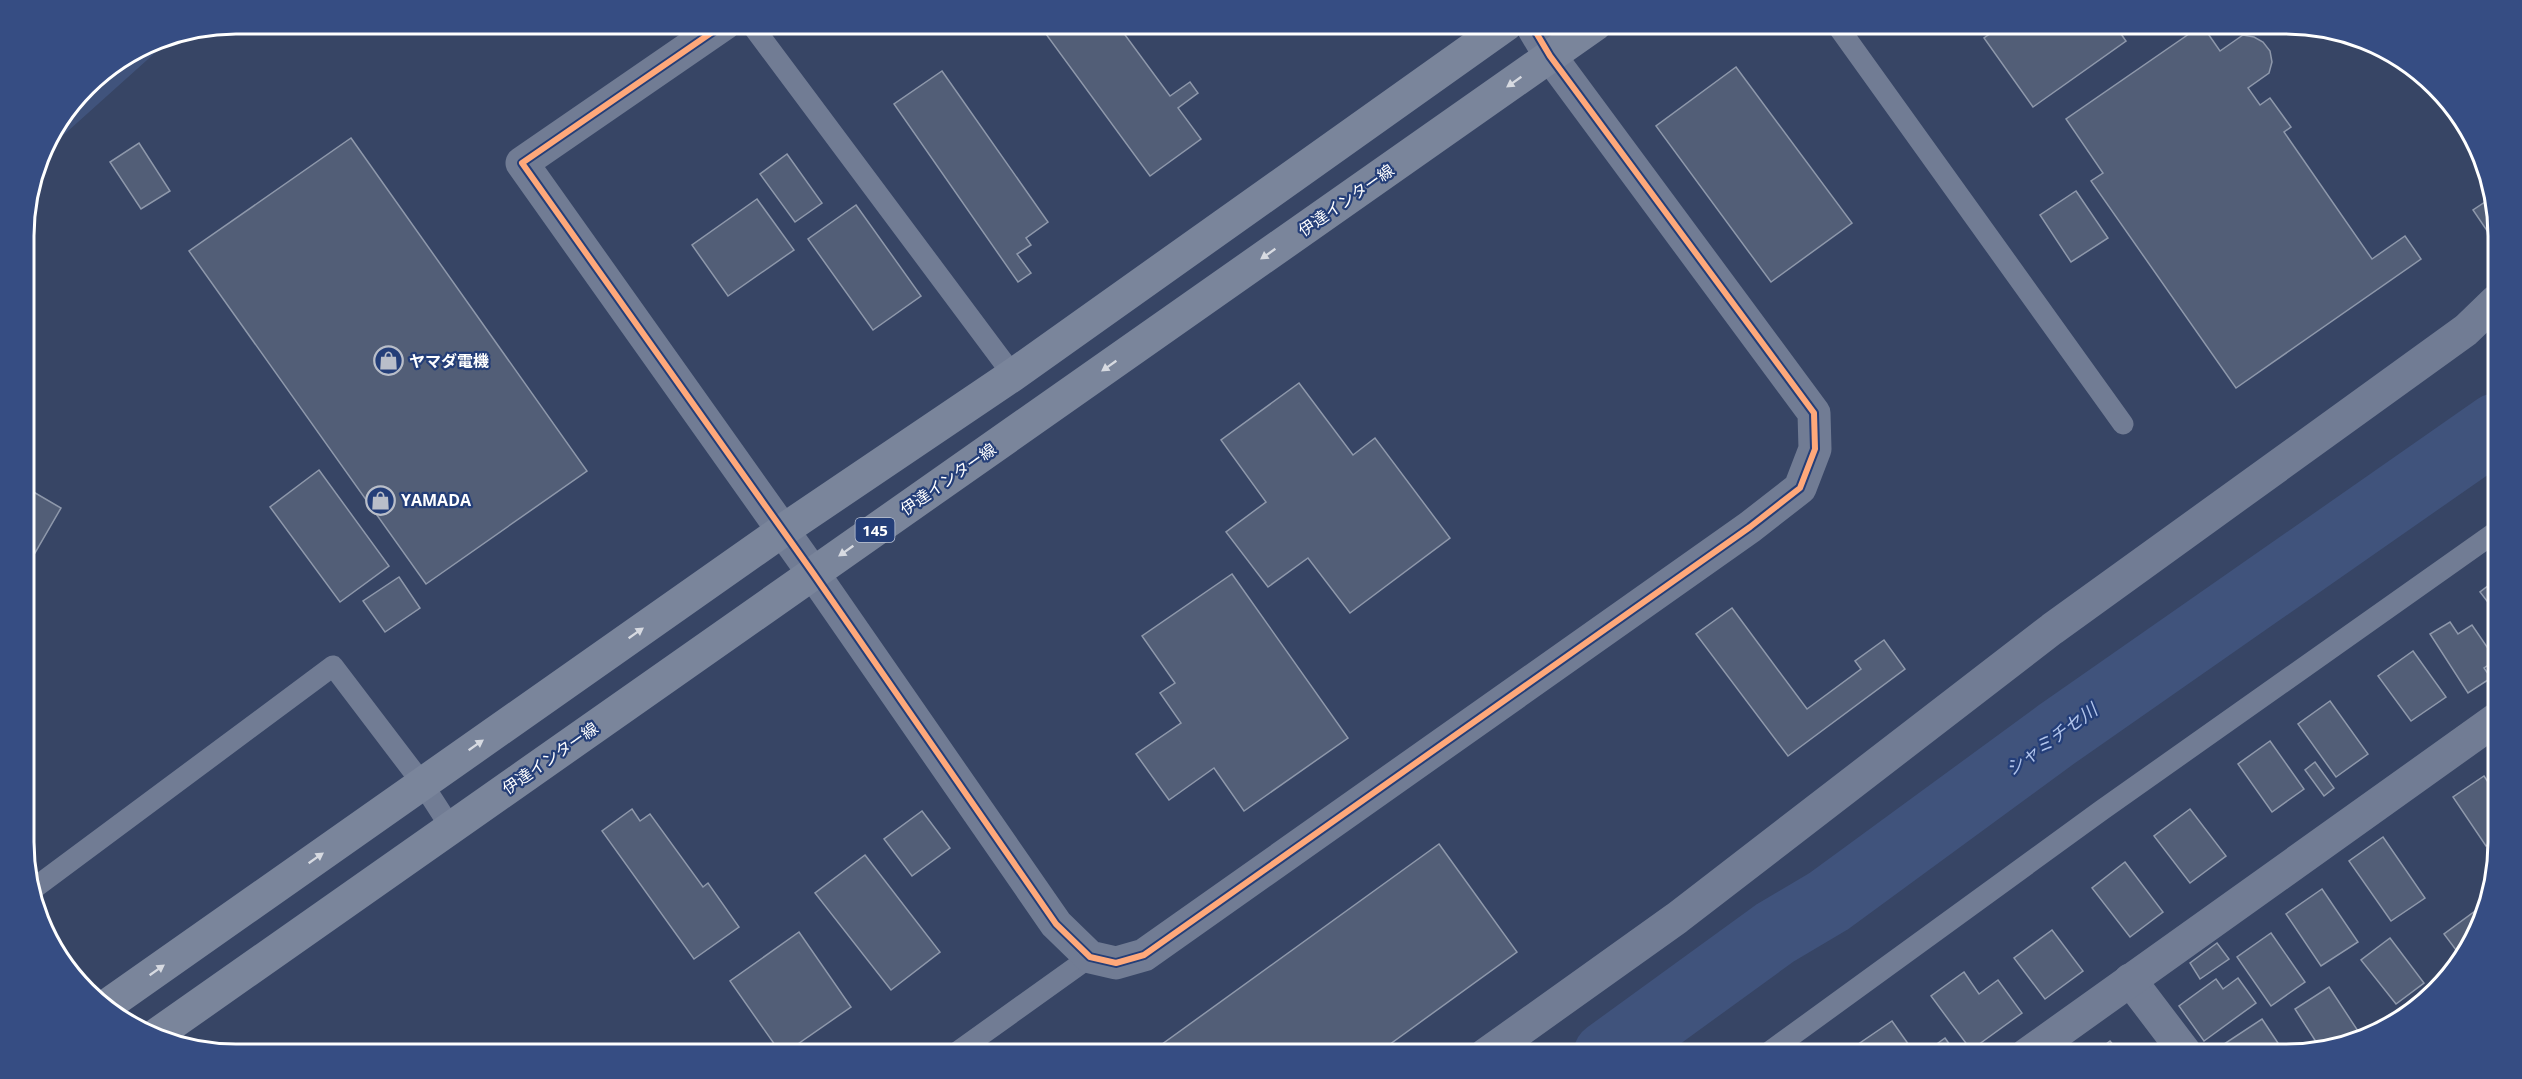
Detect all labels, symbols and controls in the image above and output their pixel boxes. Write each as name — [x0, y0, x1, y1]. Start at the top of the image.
one-way arrow — [1506, 76, 1522, 88]
street label: 伊達インター線 — [1294, 159, 1398, 241]
one-way arrow — [1261, 248, 1277, 260]
shop icon: ヤマダ電機 — [372, 345, 404, 377]
place label: ヤマダ電機 — [409, 350, 489, 372]
one-way arrow — [1101, 360, 1117, 372]
street label: 伊達インター線 — [896, 438, 1000, 520]
shop icon: YAMADA — [364, 484, 396, 516]
place label: YAMADA — [401, 489, 472, 511]
road number: 145 — [856, 518, 894, 542]
one-way arrow — [838, 545, 854, 557]
one-way arrow — [627, 627, 643, 639]
water label: シャミチセ川 — [2000, 696, 2103, 780]
street label: 伊達インター線 — [498, 717, 602, 799]
one-way arrow — [468, 740, 484, 751]
one-way arrow — [309, 852, 324, 864]
one-way arrow — [149, 965, 165, 976]

